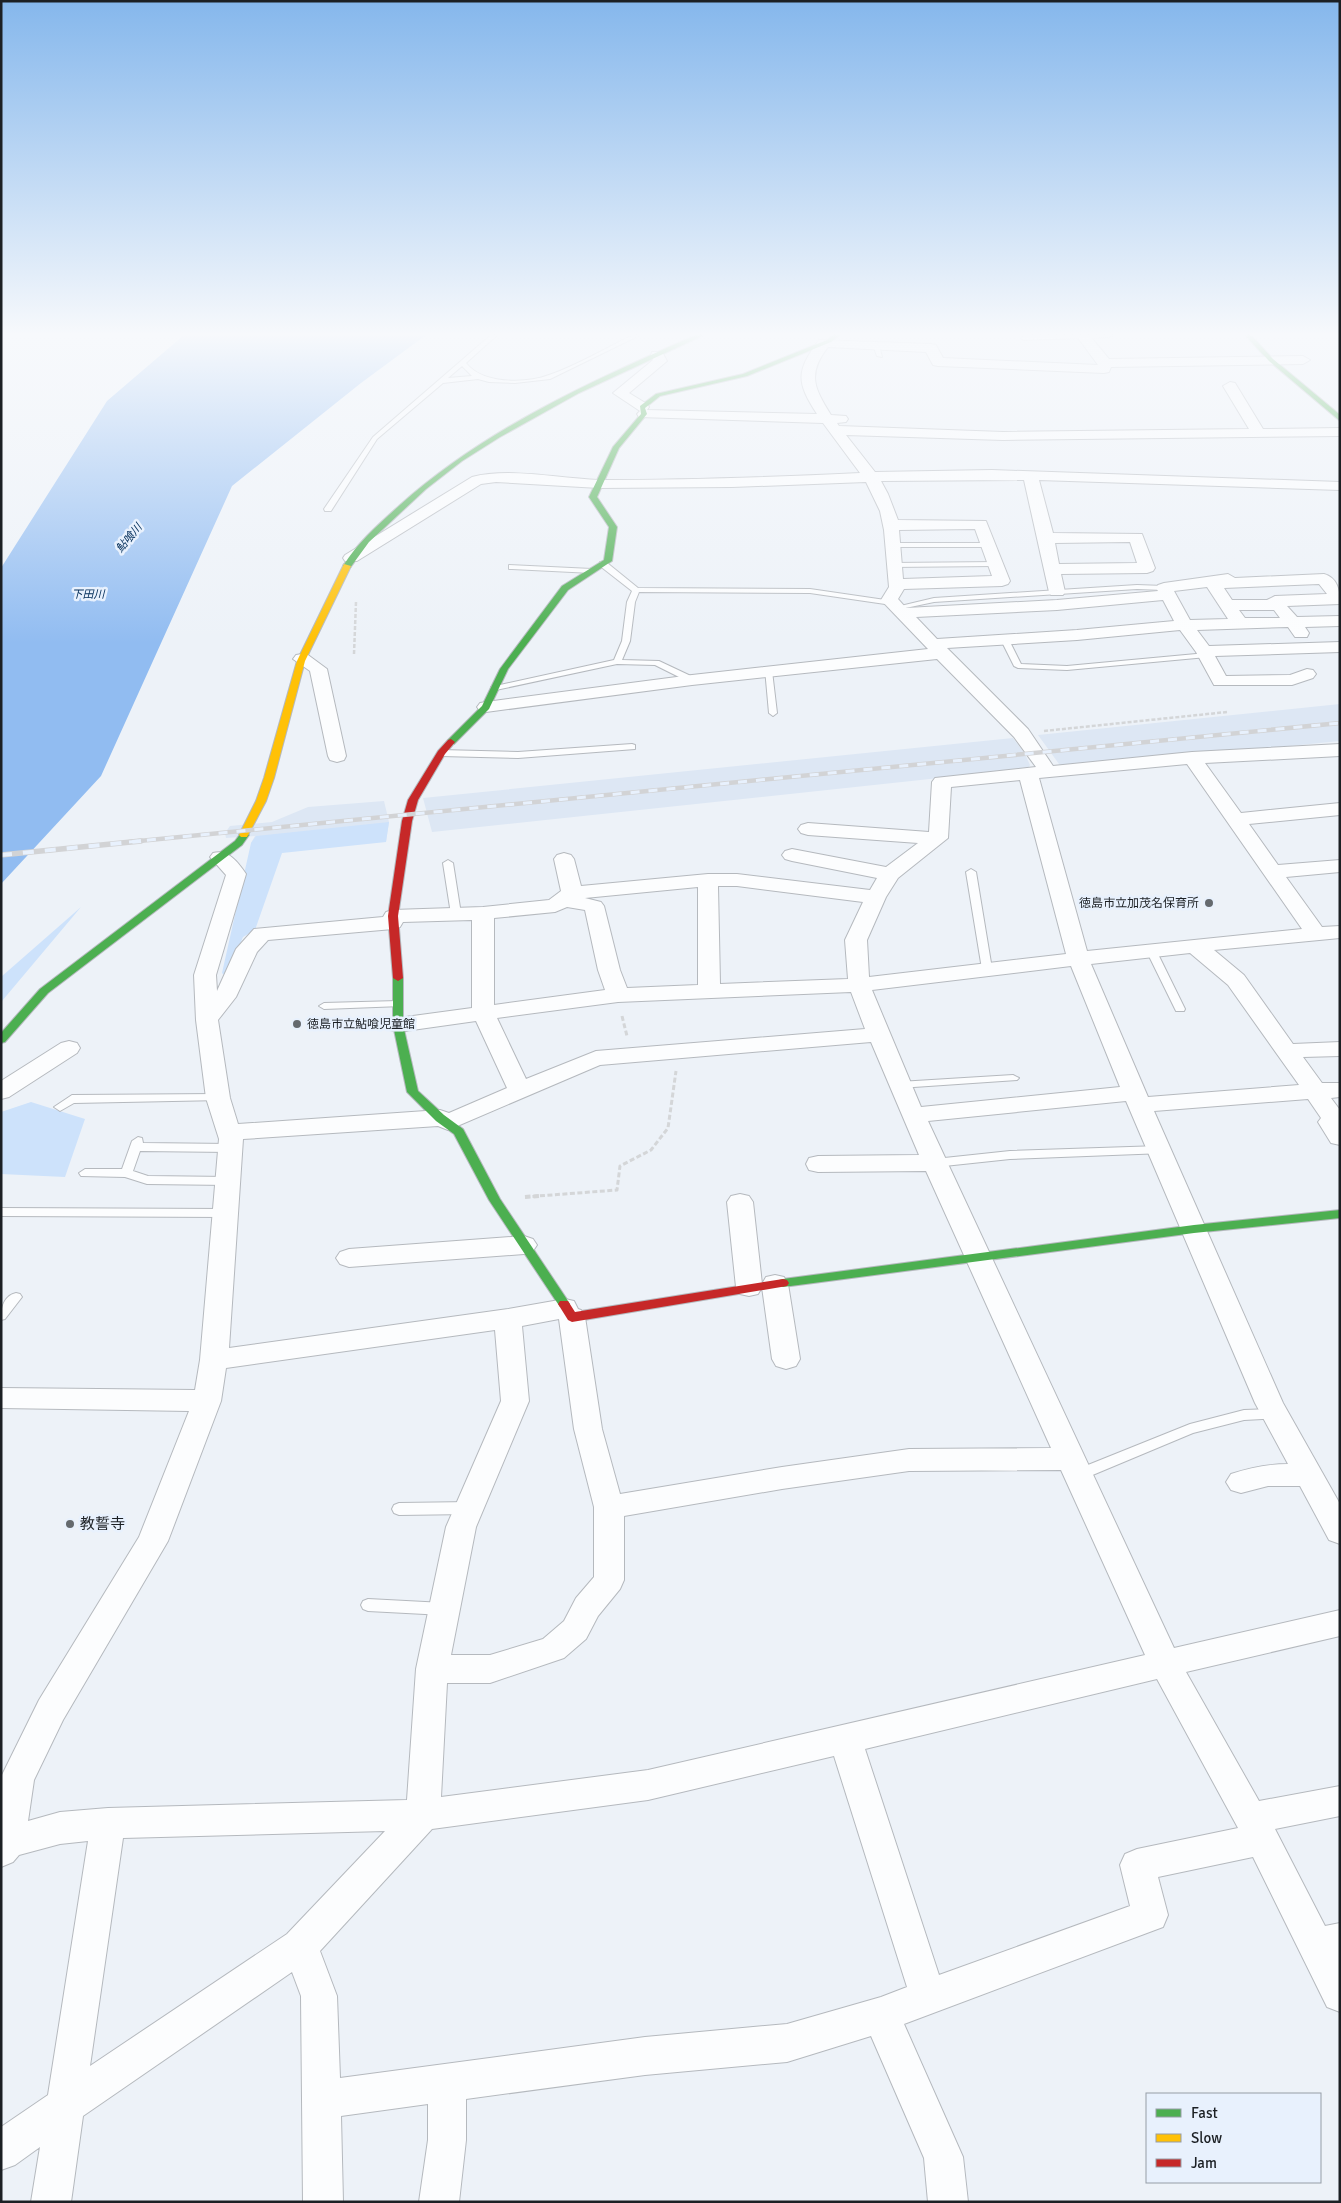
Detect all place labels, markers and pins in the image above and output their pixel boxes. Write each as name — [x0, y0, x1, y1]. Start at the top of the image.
place label: 徳島市立加茂名保育所 — [1079, 896, 1199, 911]
marker: 徳島市立加茂名保育所 — [1203, 897, 1215, 909]
place label: 徳島市立鮎喰児童館 — [307, 1017, 415, 1032]
marker: 徳島市立鮎喰児童館 — [291, 1018, 303, 1030]
place label: 教誓寺 — [80, 1515, 125, 1533]
marker: 教誓寺 — [64, 1518, 76, 1530]

